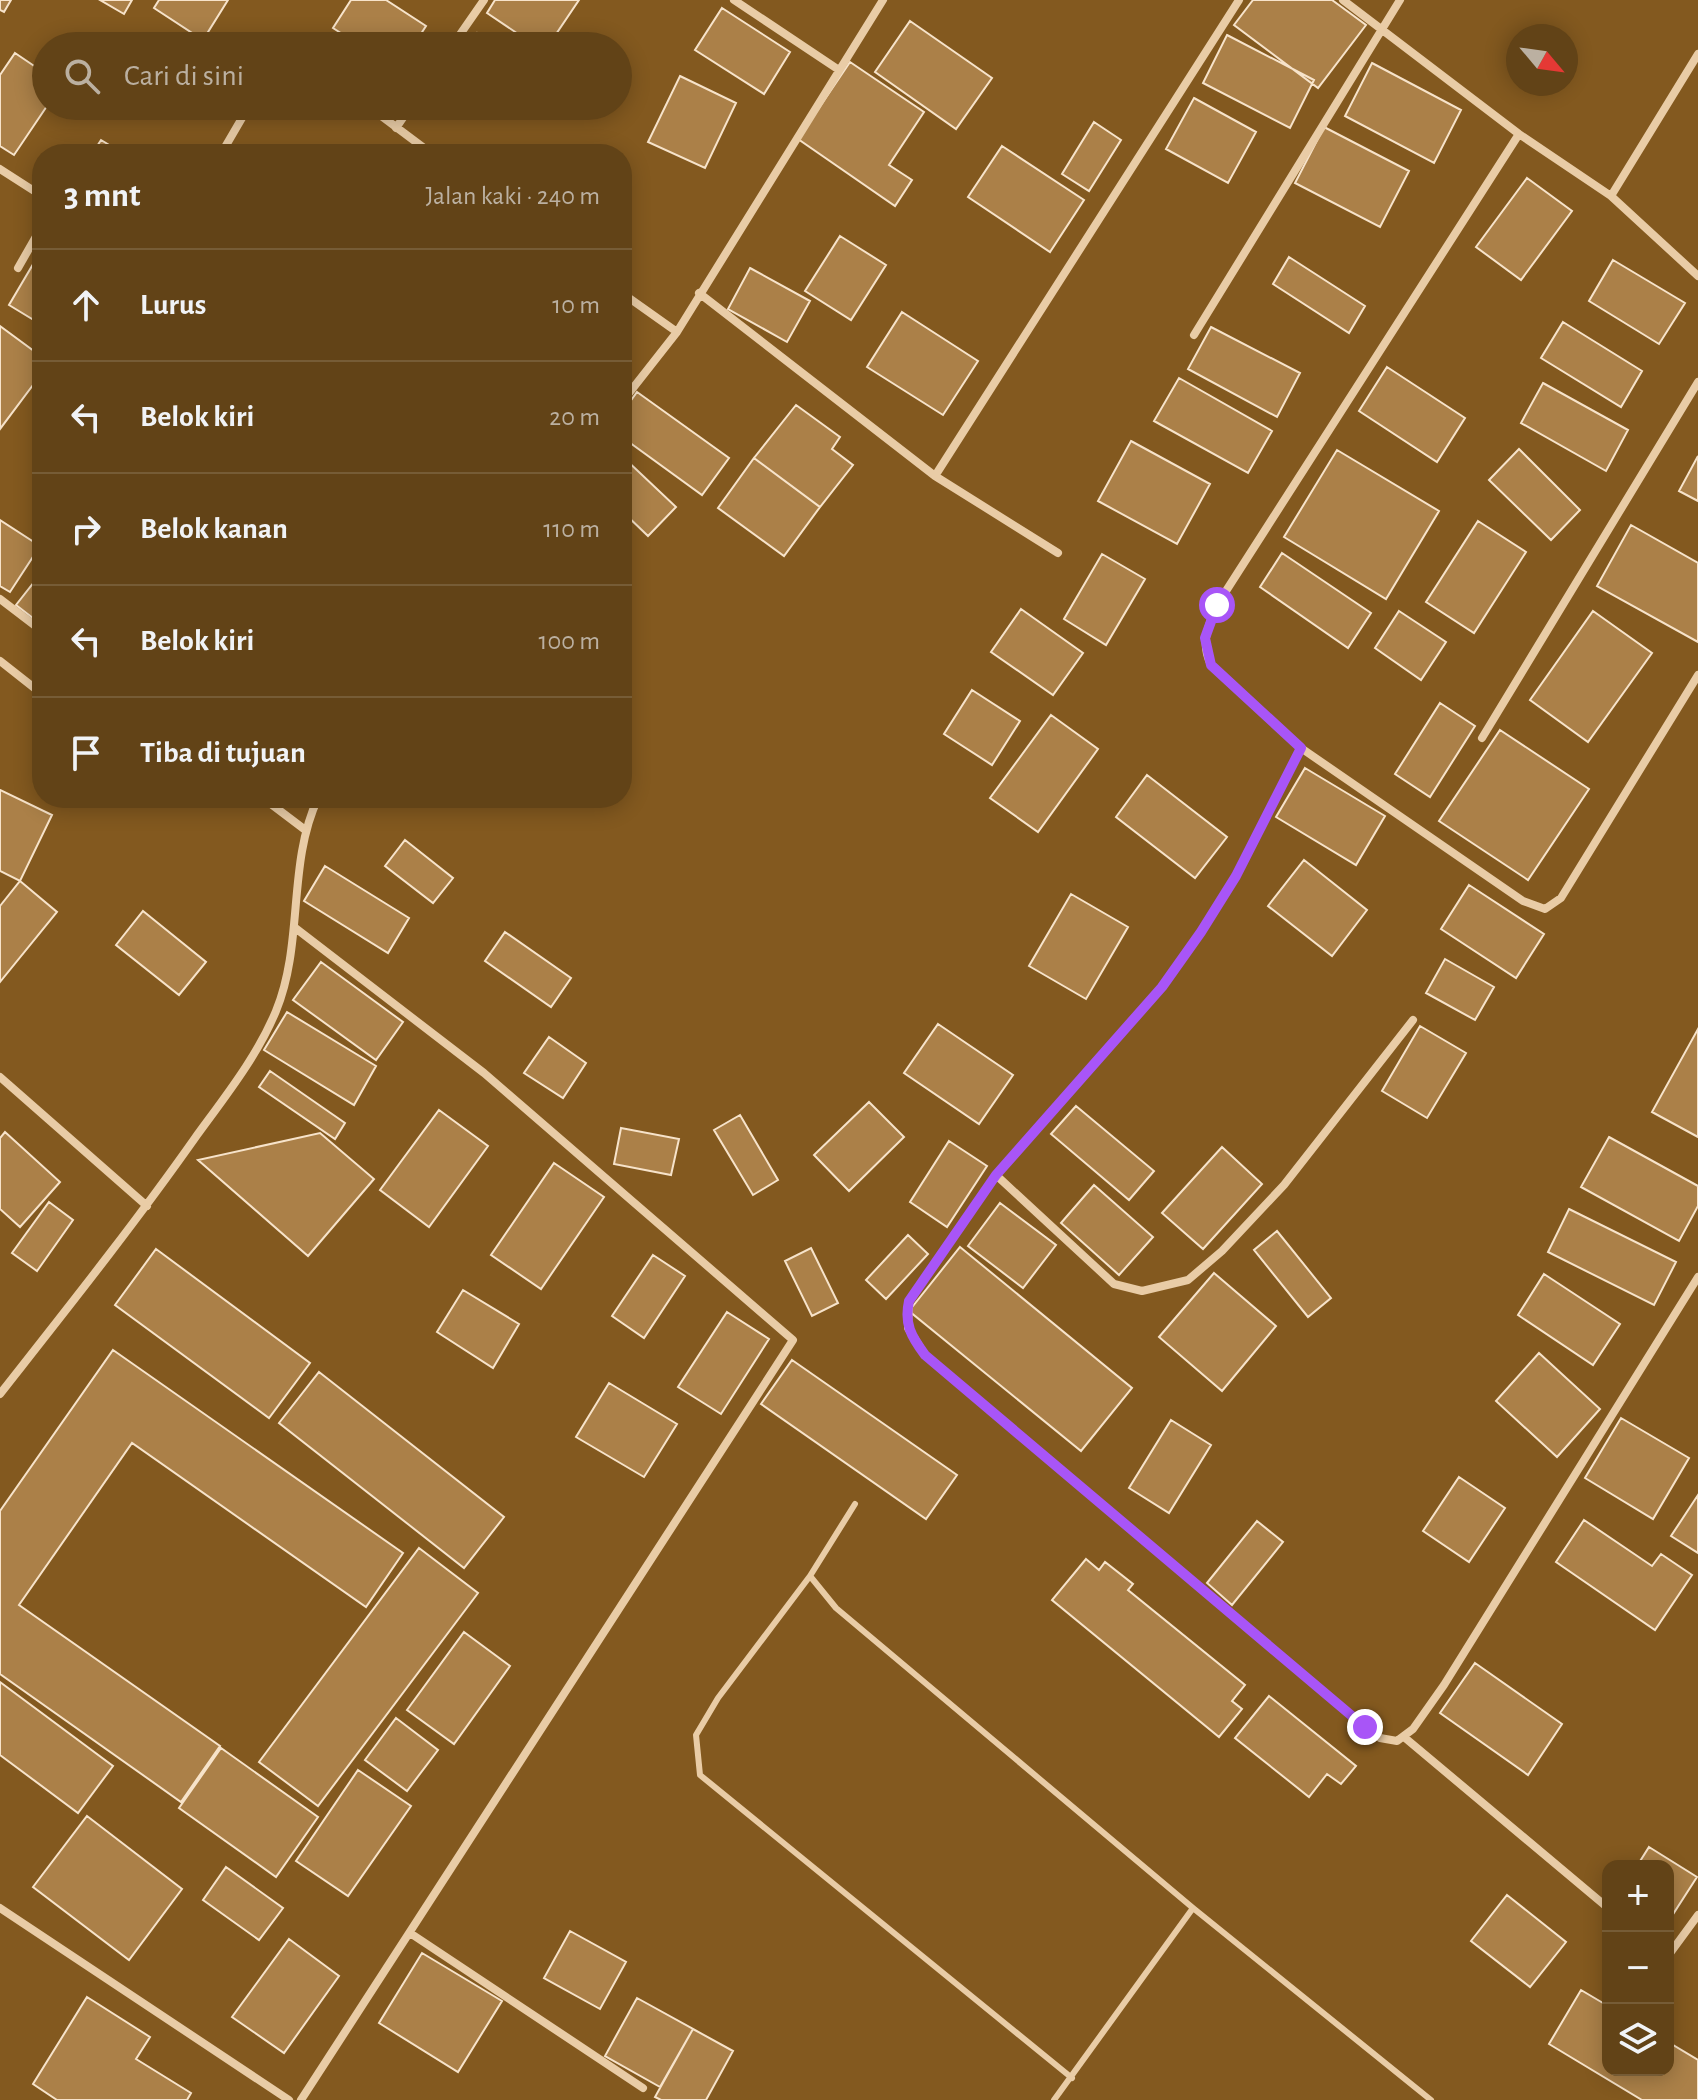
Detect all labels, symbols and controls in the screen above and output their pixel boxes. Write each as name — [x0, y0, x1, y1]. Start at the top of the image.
north arrow — [1506, 24, 1578, 96]
search box — [32, 32, 632, 120]
icon: search — [60, 54, 104, 98]
text: Cari di sini — [124, 61, 244, 91]
text: 3 mnt — [64, 179, 141, 213]
text: Jalan kaki · 240 m — [425, 183, 600, 209]
icon: ahead — [64, 283, 108, 327]
text: Lurus — [140, 290, 206, 320]
text: 10 m — [552, 292, 600, 318]
icon: left — [64, 395, 108, 439]
text: Belok kiri — [140, 402, 254, 432]
text: 20 m — [549, 404, 600, 430]
icon: right — [64, 507, 108, 551]
text: Belok kanan — [140, 514, 288, 544]
text: 110 m — [543, 516, 600, 542]
route start — [1199, 587, 1235, 623]
icon: left — [64, 619, 108, 663]
text: Belok kiri — [140, 626, 254, 656]
text: 100 m — [539, 628, 600, 654]
icon: arrive — [64, 731, 108, 775]
text: Tiba di tujuan — [140, 738, 306, 768]
route end — [1347, 1709, 1383, 1745]
map controls — [1602, 1860, 1674, 2076]
button: + — [1602, 1860, 1674, 1932]
button: − — [1602, 1932, 1674, 2004]
button: layers — [1602, 2004, 1674, 2076]

